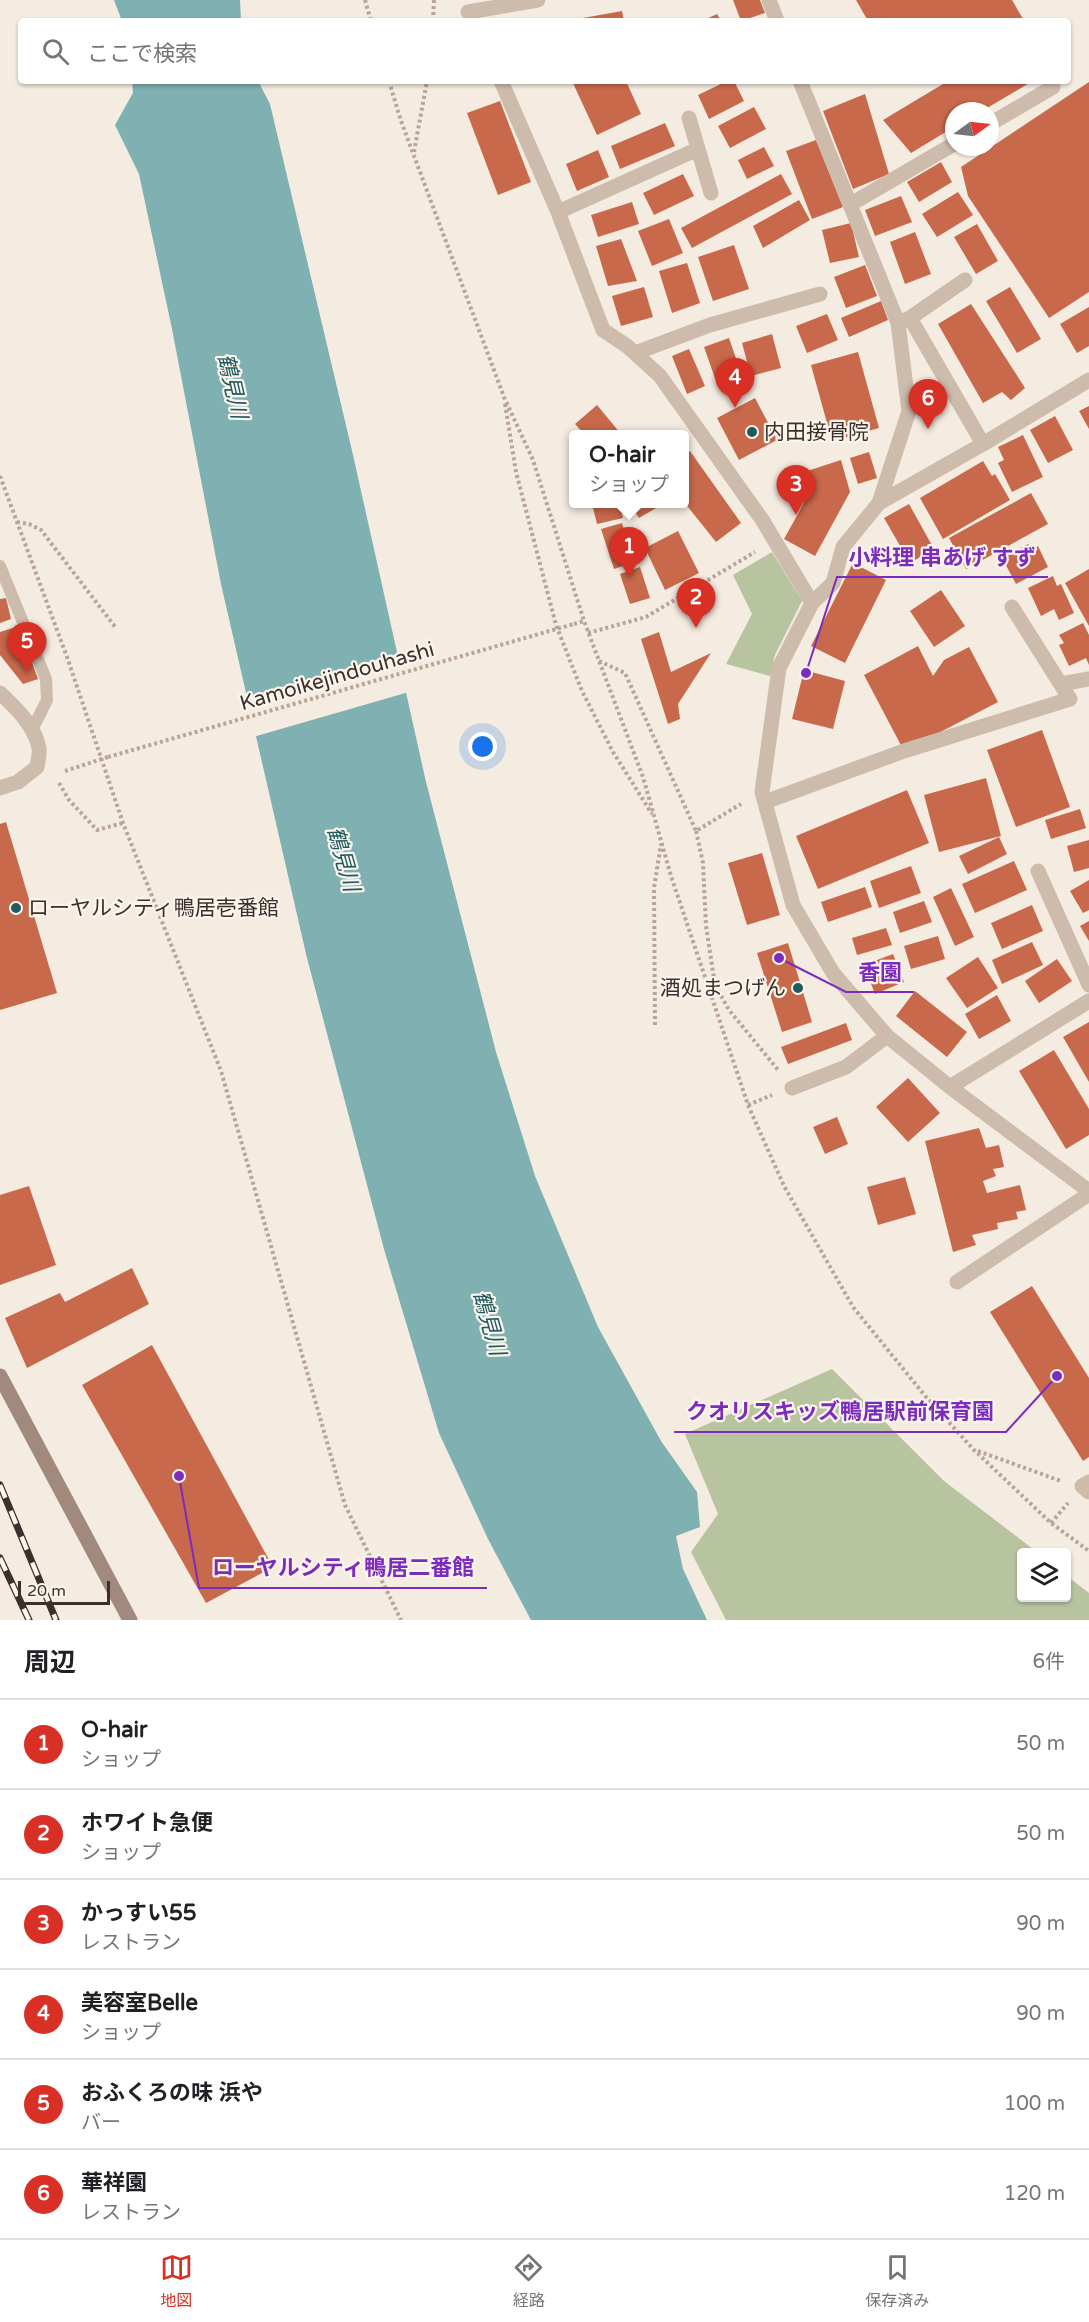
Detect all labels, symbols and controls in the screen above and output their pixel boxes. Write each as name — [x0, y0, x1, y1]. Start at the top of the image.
search box — [18, 18, 1071, 84]
icon: search — [39, 35, 72, 68]
text: ここで検索 — [87, 41, 197, 67]
north arrow — [945, 102, 999, 156]
water label: 鶴見川 — [212, 351, 253, 423]
pin: 4 — [716, 358, 754, 408]
pin: 6 — [908, 380, 948, 429]
place label: 内田接骨院 — [764, 420, 869, 445]
marker: 内田接骨院 — [745, 425, 759, 439]
popup — [569, 430, 689, 508]
text: O-hair — [589, 442, 656, 468]
pin: 3 — [776, 466, 816, 515]
text: ショップ — [589, 473, 669, 497]
pin: 1 — [610, 528, 648, 577]
callout: 小料理 串あげ すず — [837, 537, 1048, 577]
text: 小料理 串あげ すず — [848, 545, 1036, 571]
pin: 2 — [676, 578, 716, 628]
pin: 5 — [8, 622, 46, 672]
street label: Kamoikejindouhashi — [237, 637, 437, 716]
your location — [468, 732, 497, 761]
water label: 鶴見川 — [321, 824, 365, 896]
place label: ローヤルシティ鴨居壱番館 — [28, 896, 279, 921]
marker: ローヤルシティ鴨居壱番館 — [9, 901, 23, 915]
callout: 香園 — [846, 952, 914, 992]
text: 香園 — [858, 960, 902, 986]
place label: 酒処まつげん — [660, 976, 786, 1001]
marker: 酒処まつげん — [791, 981, 805, 995]
water label: 鶴見川 — [467, 1288, 511, 1360]
callout: クオリスキッズ鴨居駅前保育園 — [674, 1392, 1006, 1432]
text: クオリスキッズ鴨居駅前保育園 — [686, 1399, 994, 1425]
callout: ローヤルシティ鴨居二番館 — [199, 1548, 487, 1588]
map controls — [1017, 1548, 1071, 1602]
button: layers — [1017, 1548, 1071, 1602]
text: ローヤルシティ鴨居二番館 — [212, 1555, 474, 1581]
scale bar — [18, 1578, 110, 1606]
text: 20 m — [27, 1581, 66, 1601]
text: 周辺 — [24, 1647, 76, 1678]
text: 6件 — [1032, 1650, 1065, 1674]
text: O-hair — [81, 1717, 148, 1743]
text: 1 — [37, 1732, 50, 1756]
text: 50 m — [1016, 1732, 1065, 1756]
text: ショップ — [81, 1748, 161, 1772]
text: ホワイト急便 — [81, 1810, 213, 1836]
text: 2 — [37, 1822, 50, 1846]
text: 50 m — [1016, 1822, 1065, 1846]
text: ショップ — [81, 1841, 161, 1865]
text: かっすい55 — [81, 1900, 197, 1926]
text: 3 — [37, 1912, 50, 1936]
text: 90 m — [1016, 1912, 1065, 1936]
text: レストラン — [81, 1931, 181, 1955]
text: 美容室Belle — [81, 1990, 198, 2016]
text: 4 — [37, 2002, 50, 2026]
text: 90 m — [1016, 2002, 1065, 2026]
text: ショップ — [81, 2021, 161, 2045]
text: おふくろの味 浜や — [81, 2080, 263, 2106]
text: 5 — [37, 2092, 50, 2116]
text: 100 m — [1004, 2092, 1065, 2116]
text: バー — [81, 2111, 121, 2135]
text: 華祥園 — [81, 2170, 147, 2196]
text: 6 — [37, 2182, 50, 2206]
text: 120 m — [1004, 2182, 1065, 2206]
text: レストラン — [81, 2201, 181, 2225]
tab: 地図 — [160, 2251, 193, 2311]
tab: 経路 — [512, 2251, 545, 2311]
tab: 保存済み — [865, 2251, 929, 2311]

